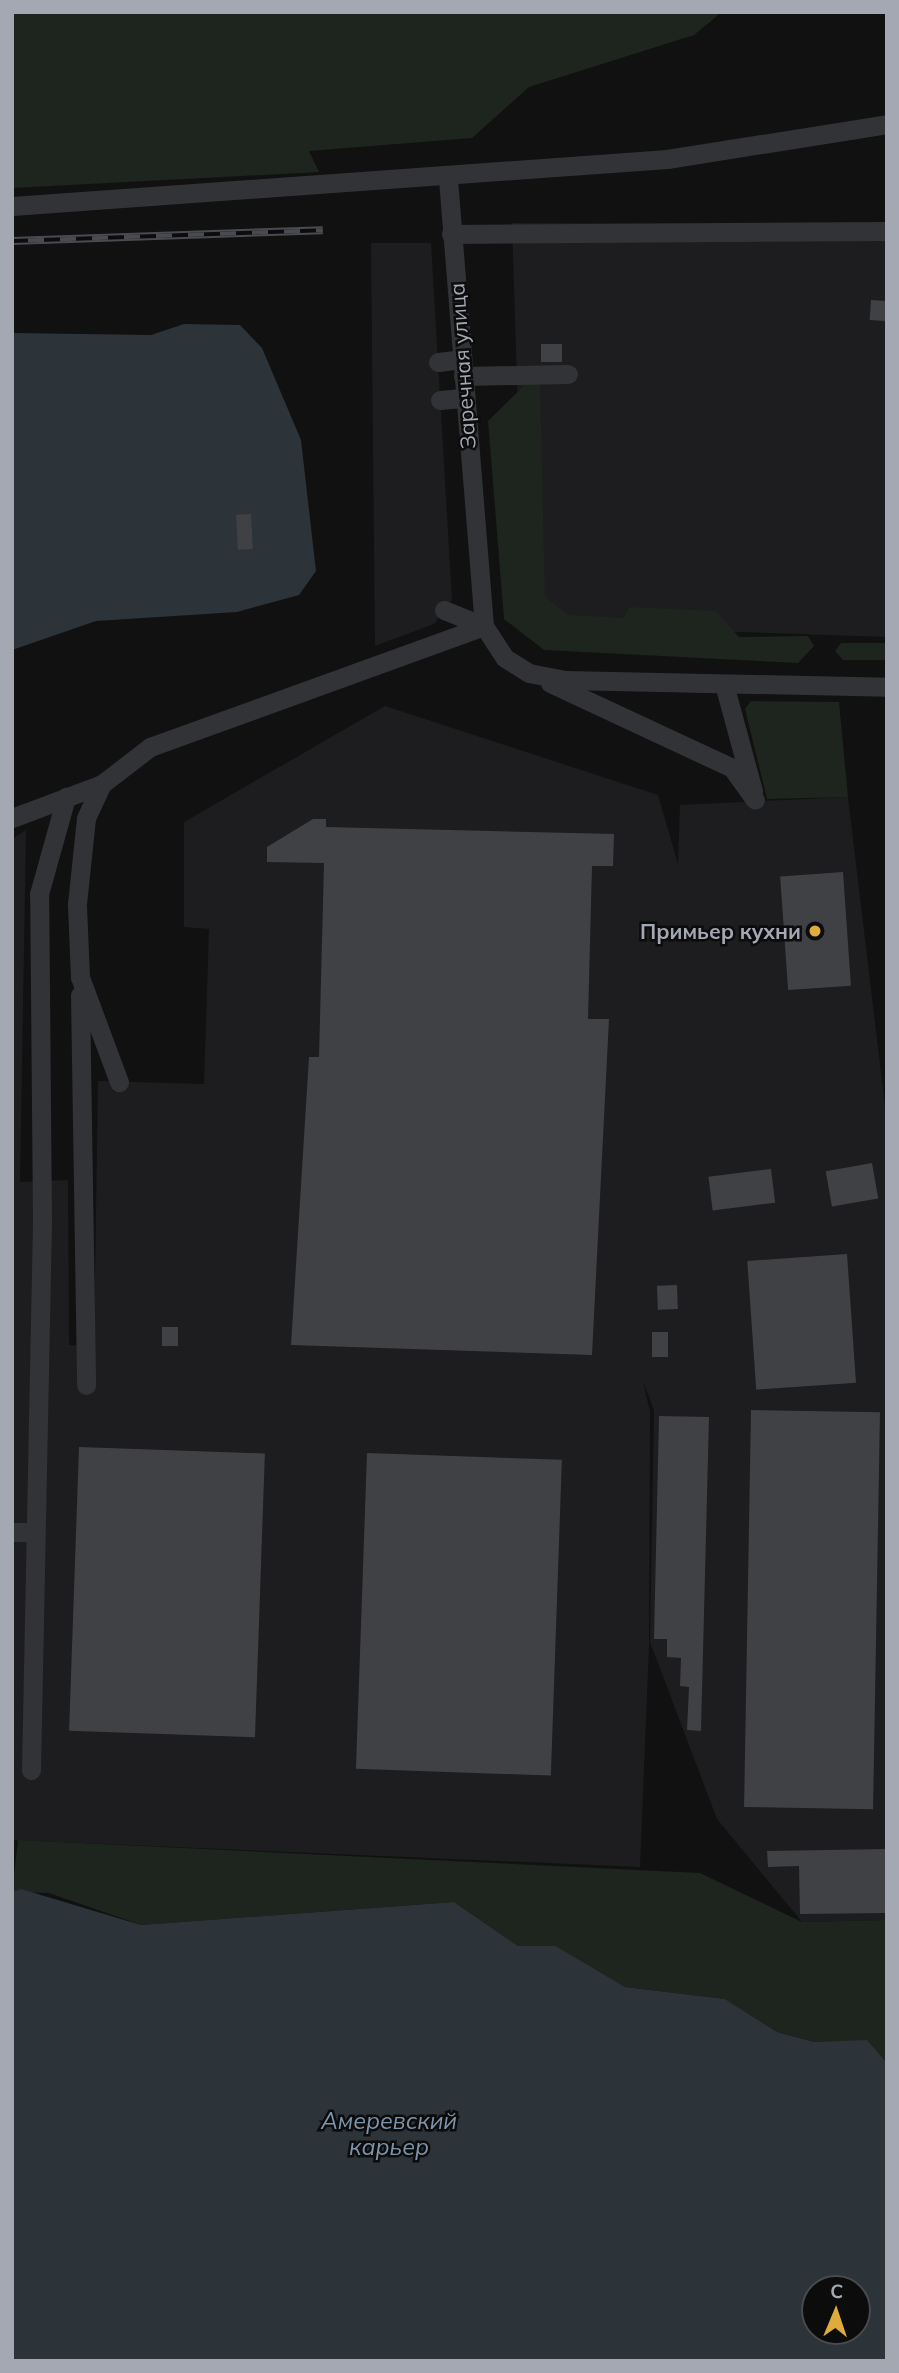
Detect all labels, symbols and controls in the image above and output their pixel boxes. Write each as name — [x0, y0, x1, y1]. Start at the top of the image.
street label: Заречная улица — [444, 282, 480, 450]
place label: Примьер кухни — [640, 918, 801, 944]
marker: Примьер кухни — [807, 923, 823, 939]
water label: Амеревский карьер — [321, 2107, 457, 2161]
north arrow — [801, 2275, 871, 2345]
text: С — [830, 2279, 844, 2303]

